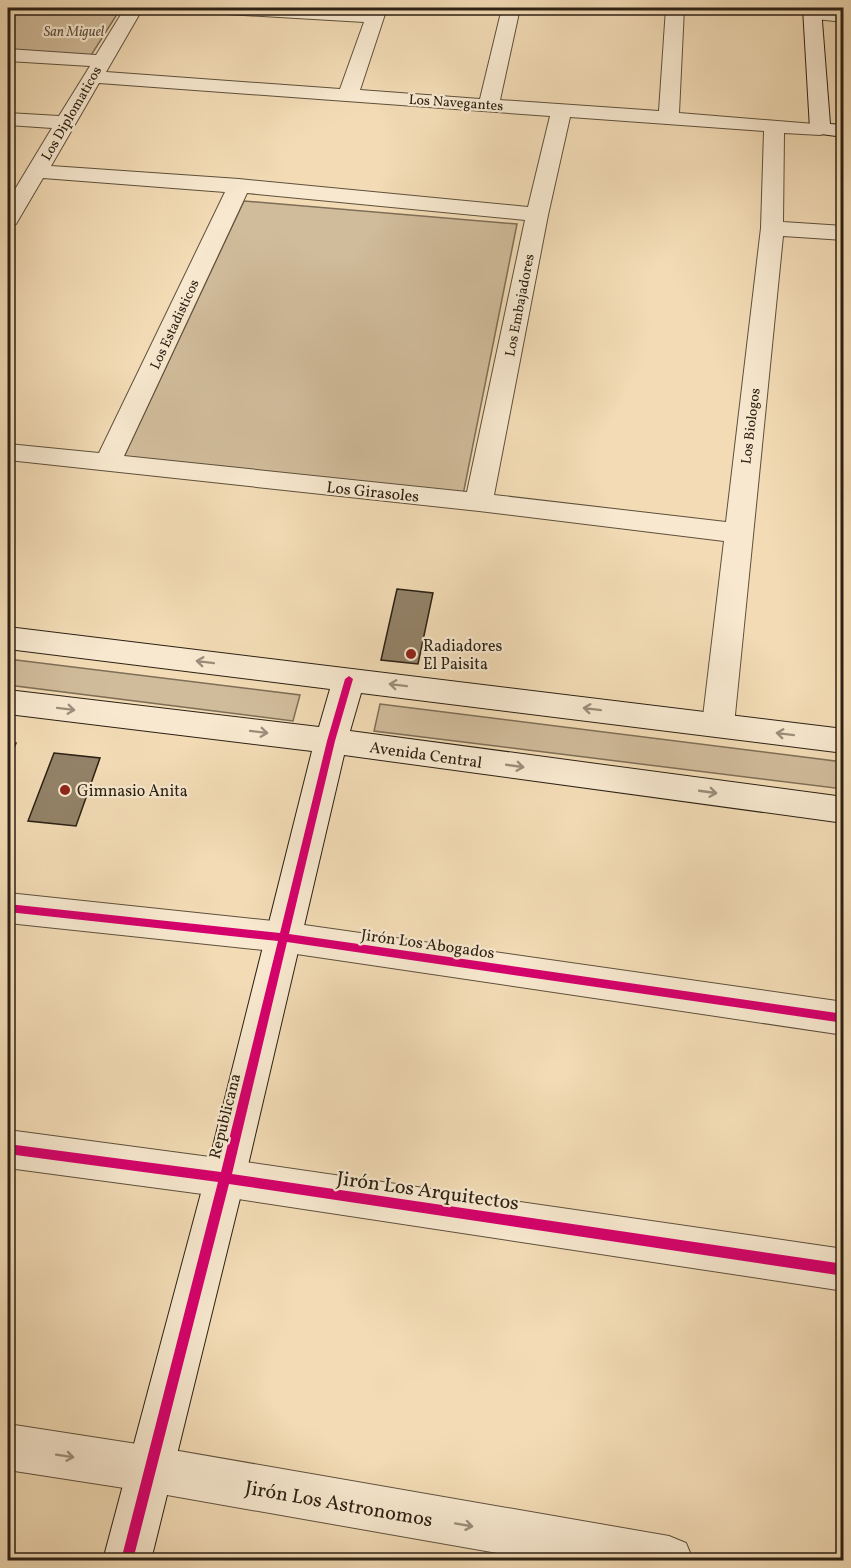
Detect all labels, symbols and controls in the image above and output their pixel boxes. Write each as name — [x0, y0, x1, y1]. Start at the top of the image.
park label: San Miguel — [44, 23, 105, 42]
street label: Los Diplomaticos — [38, 63, 107, 164]
street label: Los Navegantes — [408, 91, 504, 116]
street label: Los Embajadores — [501, 252, 540, 358]
street label: Los Estadisticos — [146, 277, 205, 373]
street label: Los Biologos — [737, 387, 766, 465]
street label: Los Girasoles — [325, 477, 420, 509]
place label: Radiadores El Paisita — [423, 636, 503, 676]
marker: Radiadores El Paisita — [404, 647, 418, 661]
one-way arrow — [195, 656, 215, 667]
one-way arrow — [389, 679, 409, 690]
one-way arrow — [55, 703, 75, 714]
one-way arrow — [583, 704, 602, 715]
one-way arrow — [249, 727, 269, 738]
one-way arrow — [776, 728, 796, 739]
street label: Avenida Central — [368, 737, 484, 775]
one-way arrow — [505, 760, 524, 771]
place label: Gimnasio Anita — [77, 781, 188, 803]
marker: Gimnasio Anita — [58, 783, 72, 797]
one-way arrow — [698, 786, 718, 797]
street label: Jirón Los Abogados — [360, 925, 496, 965]
street label: Republicana — [205, 1071, 247, 1161]
street label: Jirón Los Arquitectos — [335, 1165, 521, 1219]
one-way arrow — [55, 1451, 75, 1462]
street label: Jirón Los Astronomos — [243, 1475, 435, 1535]
one-way arrow — [454, 1520, 474, 1531]

